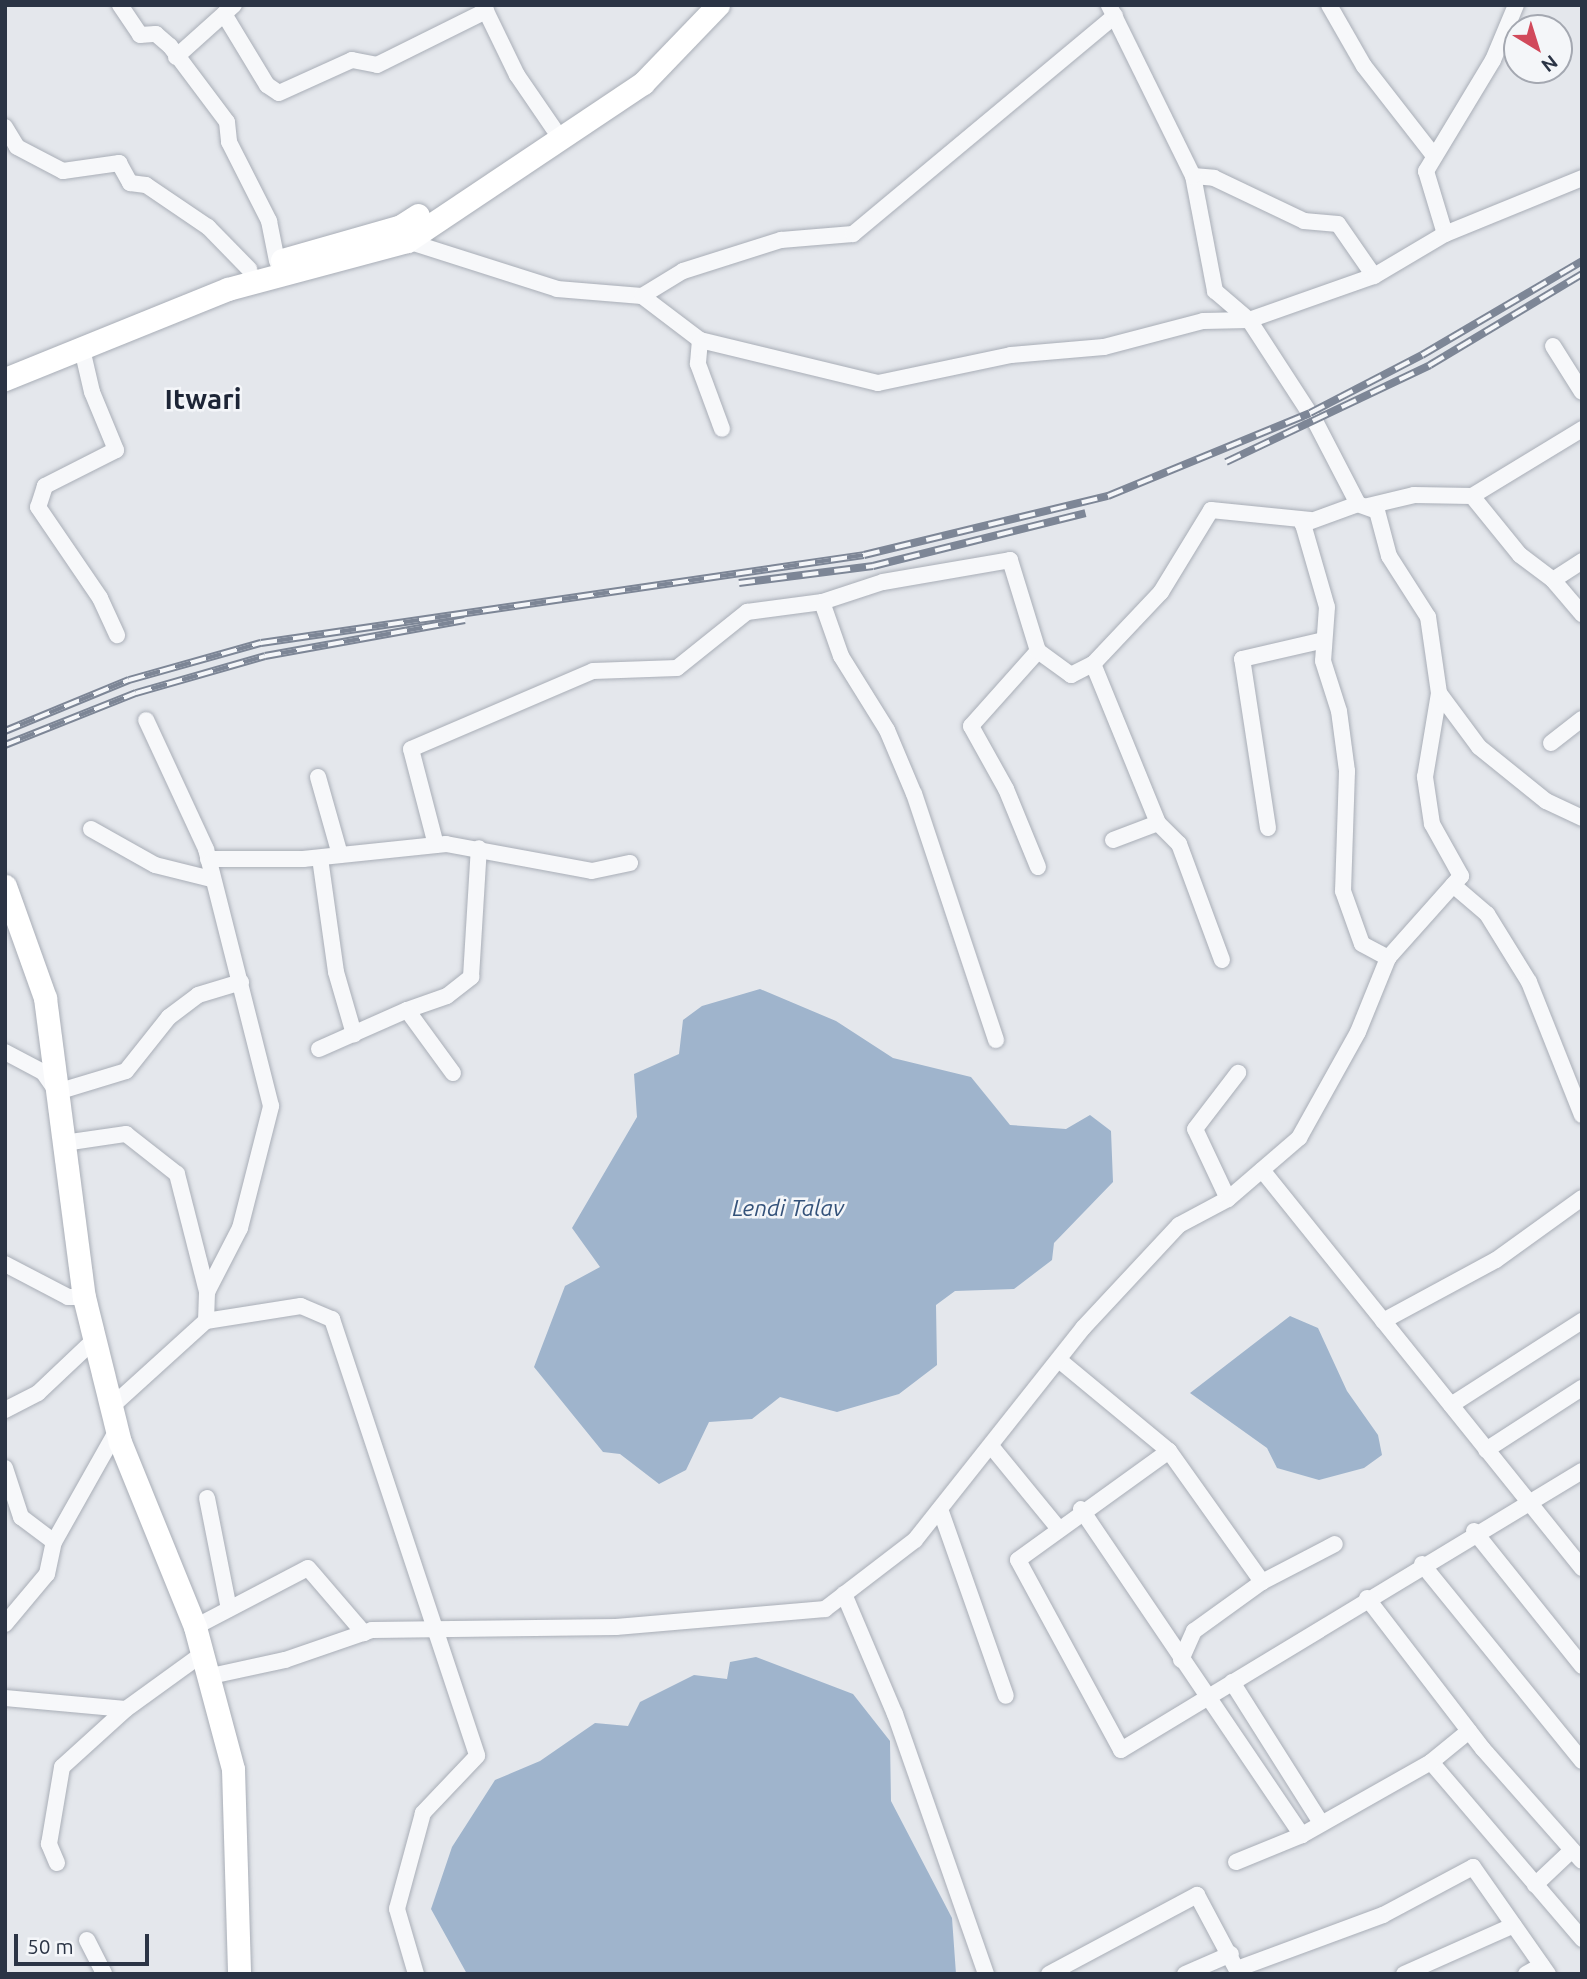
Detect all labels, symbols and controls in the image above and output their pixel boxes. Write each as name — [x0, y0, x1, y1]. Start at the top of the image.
north arrow — [1503, 14, 1573, 84]
text: N — [1537, 51, 1562, 77]
district label: Itwari — [165, 382, 241, 416]
water label: Lendi Talav — [732, 1194, 844, 1222]
scale bar — [18, 1920, 152, 1964]
text: 50 m — [27, 1934, 74, 1958]

